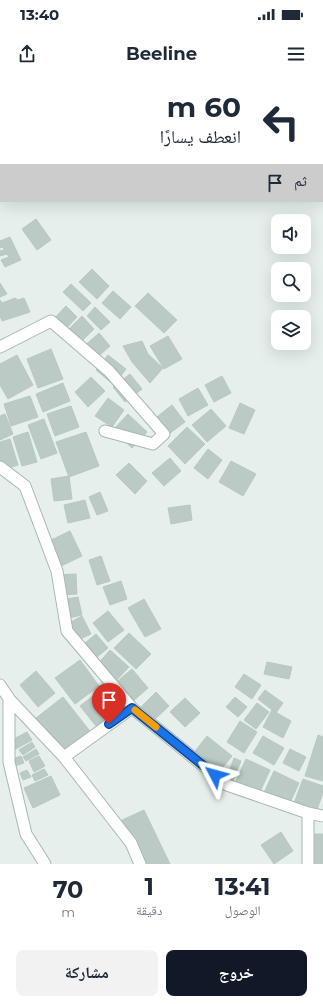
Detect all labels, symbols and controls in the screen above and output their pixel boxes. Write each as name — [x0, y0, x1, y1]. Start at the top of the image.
text: 13:40 — [20, 5, 59, 24]
icon: share — [16, 43, 38, 65]
text: Beeline — [126, 43, 197, 65]
icon: menu — [285, 43, 307, 65]
text: 60 m — [167, 90, 241, 124]
icon: left — [255, 96, 307, 148]
text: انعطف يسارًا — [160, 126, 241, 148]
text: ثم — [294, 171, 307, 190]
icon: arrive — [264, 172, 286, 194]
map controls — [271, 214, 311, 350]
button: sound — [271, 214, 311, 254]
button: search — [271, 262, 311, 302]
button: layers — [271, 310, 311, 350]
pin — [92, 683, 126, 724]
icon: arrive — [98, 689, 120, 711]
position arrow — [194, 754, 236, 796]
text: 1 — [145, 872, 154, 901]
text: 13:41 — [215, 872, 270, 901]
text: 70 — [53, 875, 83, 904]
text: دقيقة — [136, 902, 162, 918]
text: الوصول — [225, 902, 261, 918]
text: m — [61, 904, 75, 920]
button: مشاركة — [16, 950, 158, 996]
button: خروج — [166, 950, 307, 996]

